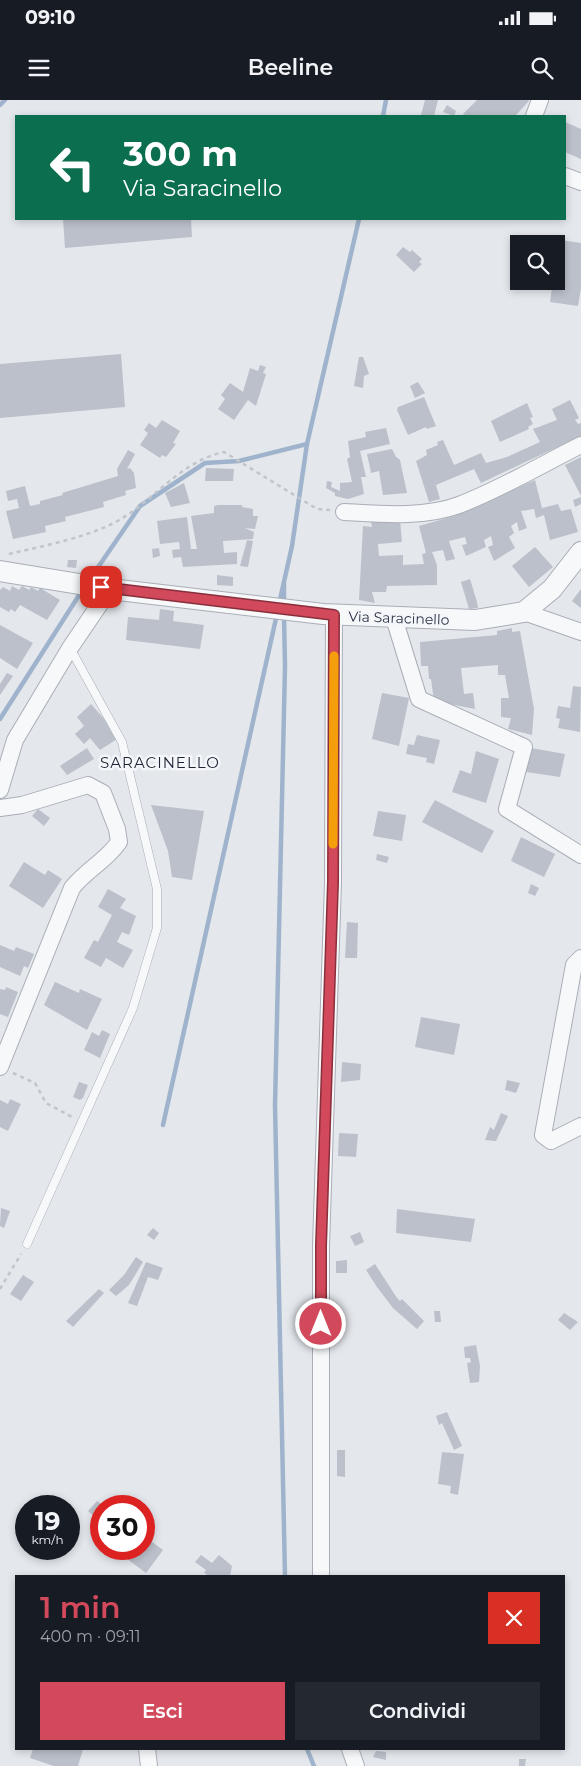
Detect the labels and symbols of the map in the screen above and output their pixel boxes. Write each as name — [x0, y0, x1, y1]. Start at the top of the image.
pin — [80, 566, 122, 608]
street label: Via Saracinello — [348, 607, 450, 629]
district label: SARACINELLO — [100, 753, 220, 772]
position arrow — [294, 1297, 346, 1349]
speed limit sign: 30 — [90, 1495, 155, 1560]

